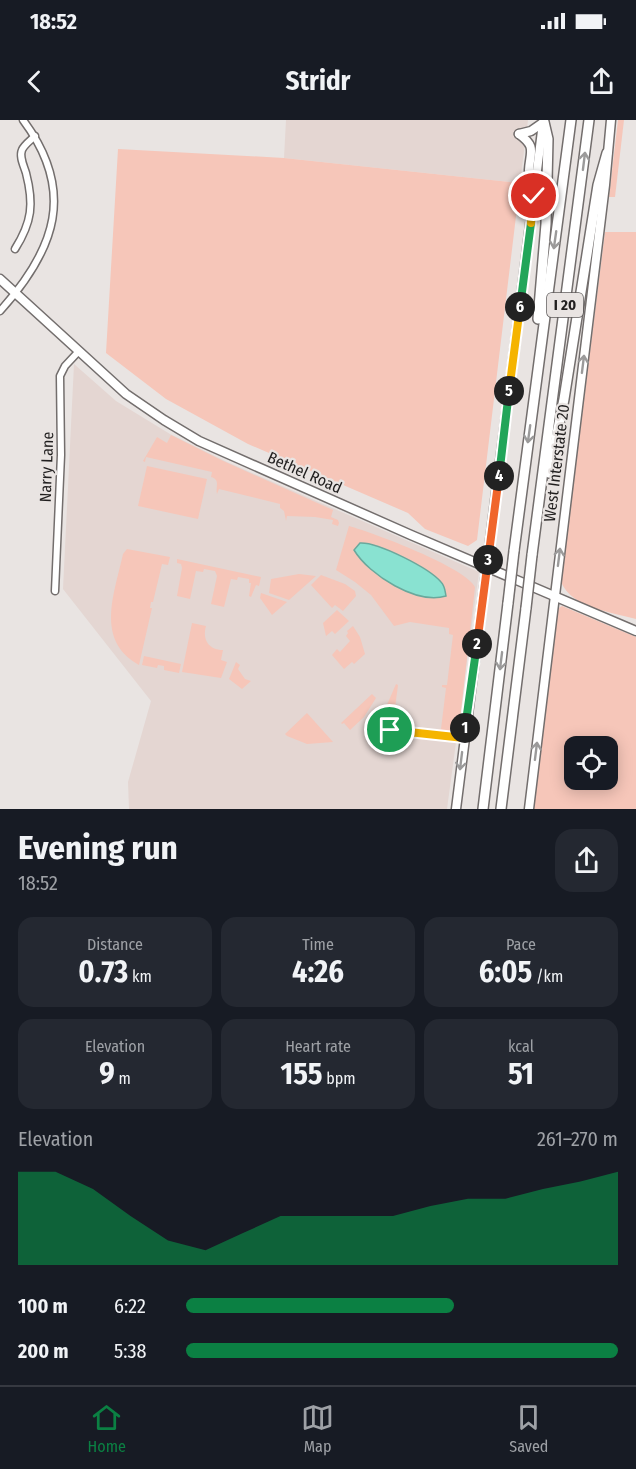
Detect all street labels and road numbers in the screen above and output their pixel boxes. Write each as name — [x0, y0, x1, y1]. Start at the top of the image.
road number: I 20 — [547, 293, 583, 317]
street label: West Interstate 20 — [540, 403, 573, 523]
street label: Narry Lane — [36, 431, 57, 503]
street label: Bethel Road — [265, 448, 345, 497]

